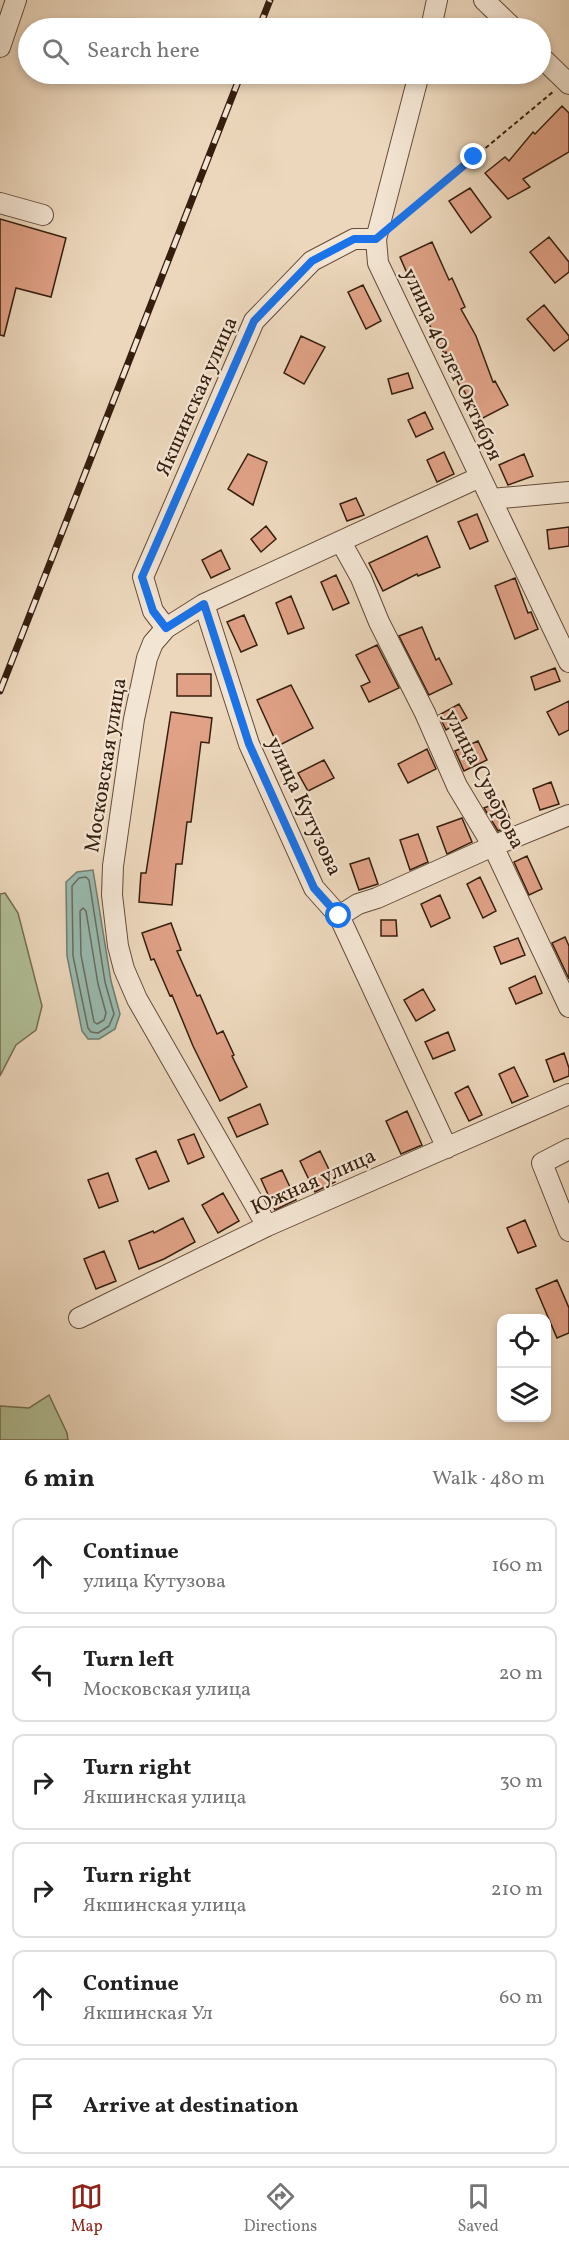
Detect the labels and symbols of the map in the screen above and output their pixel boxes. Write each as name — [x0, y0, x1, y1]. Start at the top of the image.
route end — [460, 143, 486, 169]
street label: улица 40 лет Октября — [394, 264, 509, 466]
street label: Якшинская улица — [149, 312, 246, 481]
street label: Московская улица — [78, 676, 135, 855]
street label: улица Суворова — [436, 705, 531, 854]
street label: улица Кутузова — [259, 732, 349, 881]
route start — [325, 902, 351, 928]
street label: Южная улица — [246, 1142, 381, 1223]

